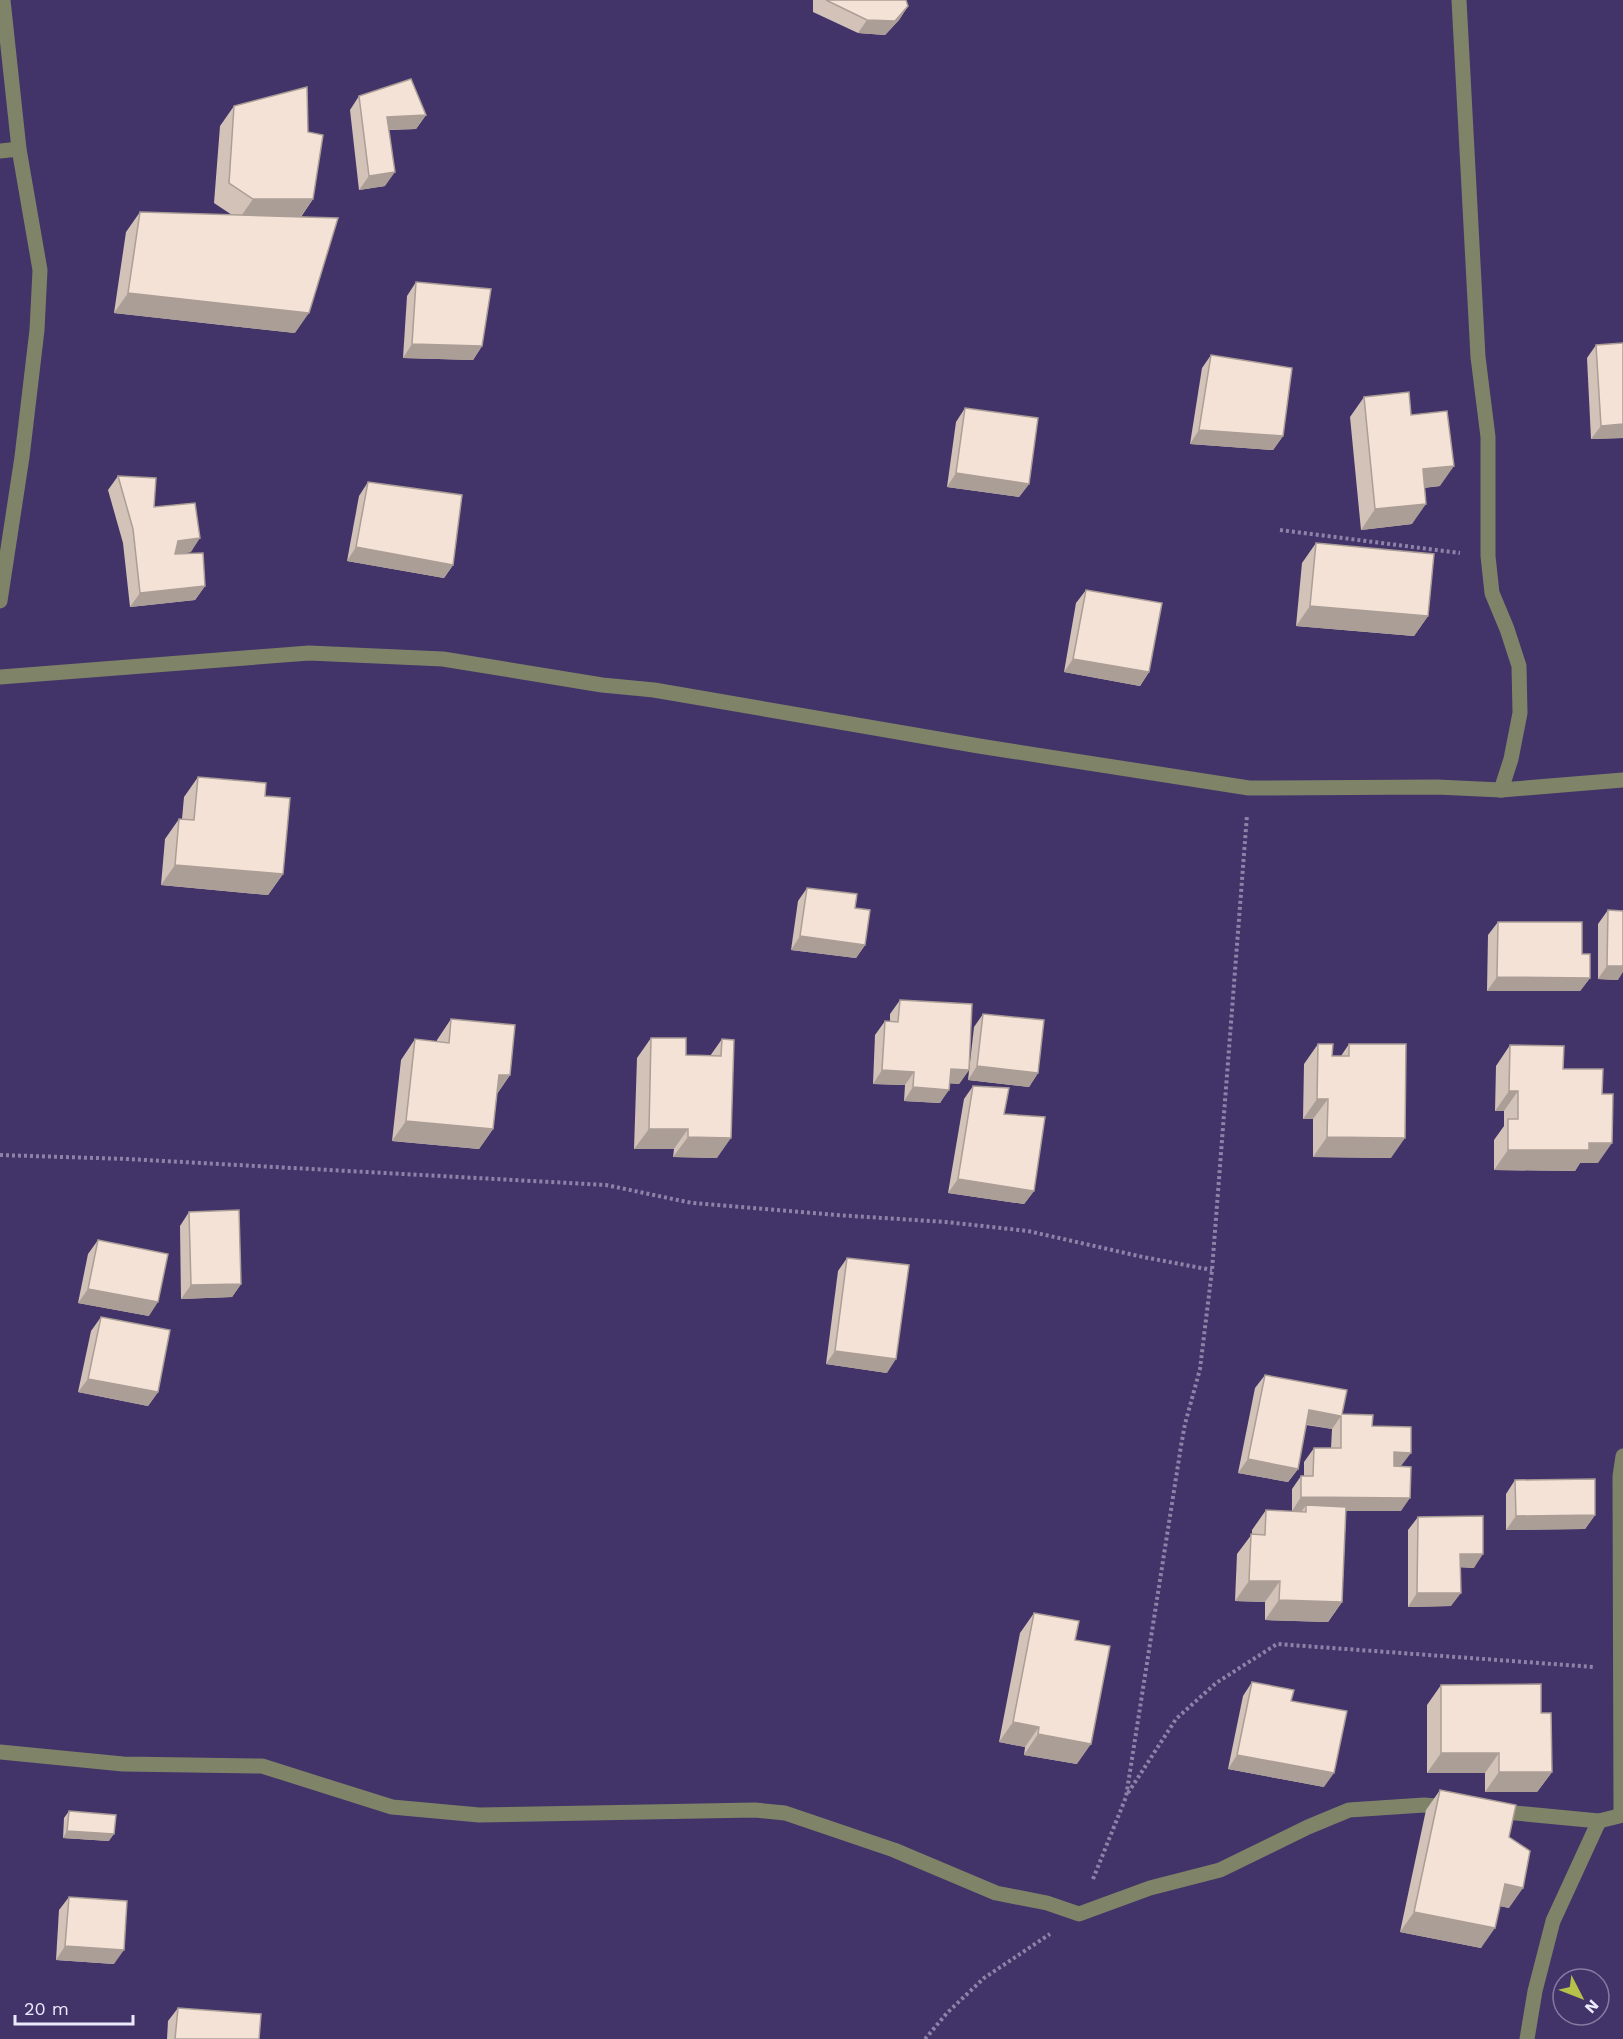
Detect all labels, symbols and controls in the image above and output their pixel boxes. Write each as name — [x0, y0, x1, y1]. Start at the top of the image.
north arrow — [1551, 1967, 1611, 2027]
scale bar — [15, 1988, 134, 2026]
text: N — [1581, 1996, 1603, 2017]
text: 20 m — [24, 1998, 69, 2019]

